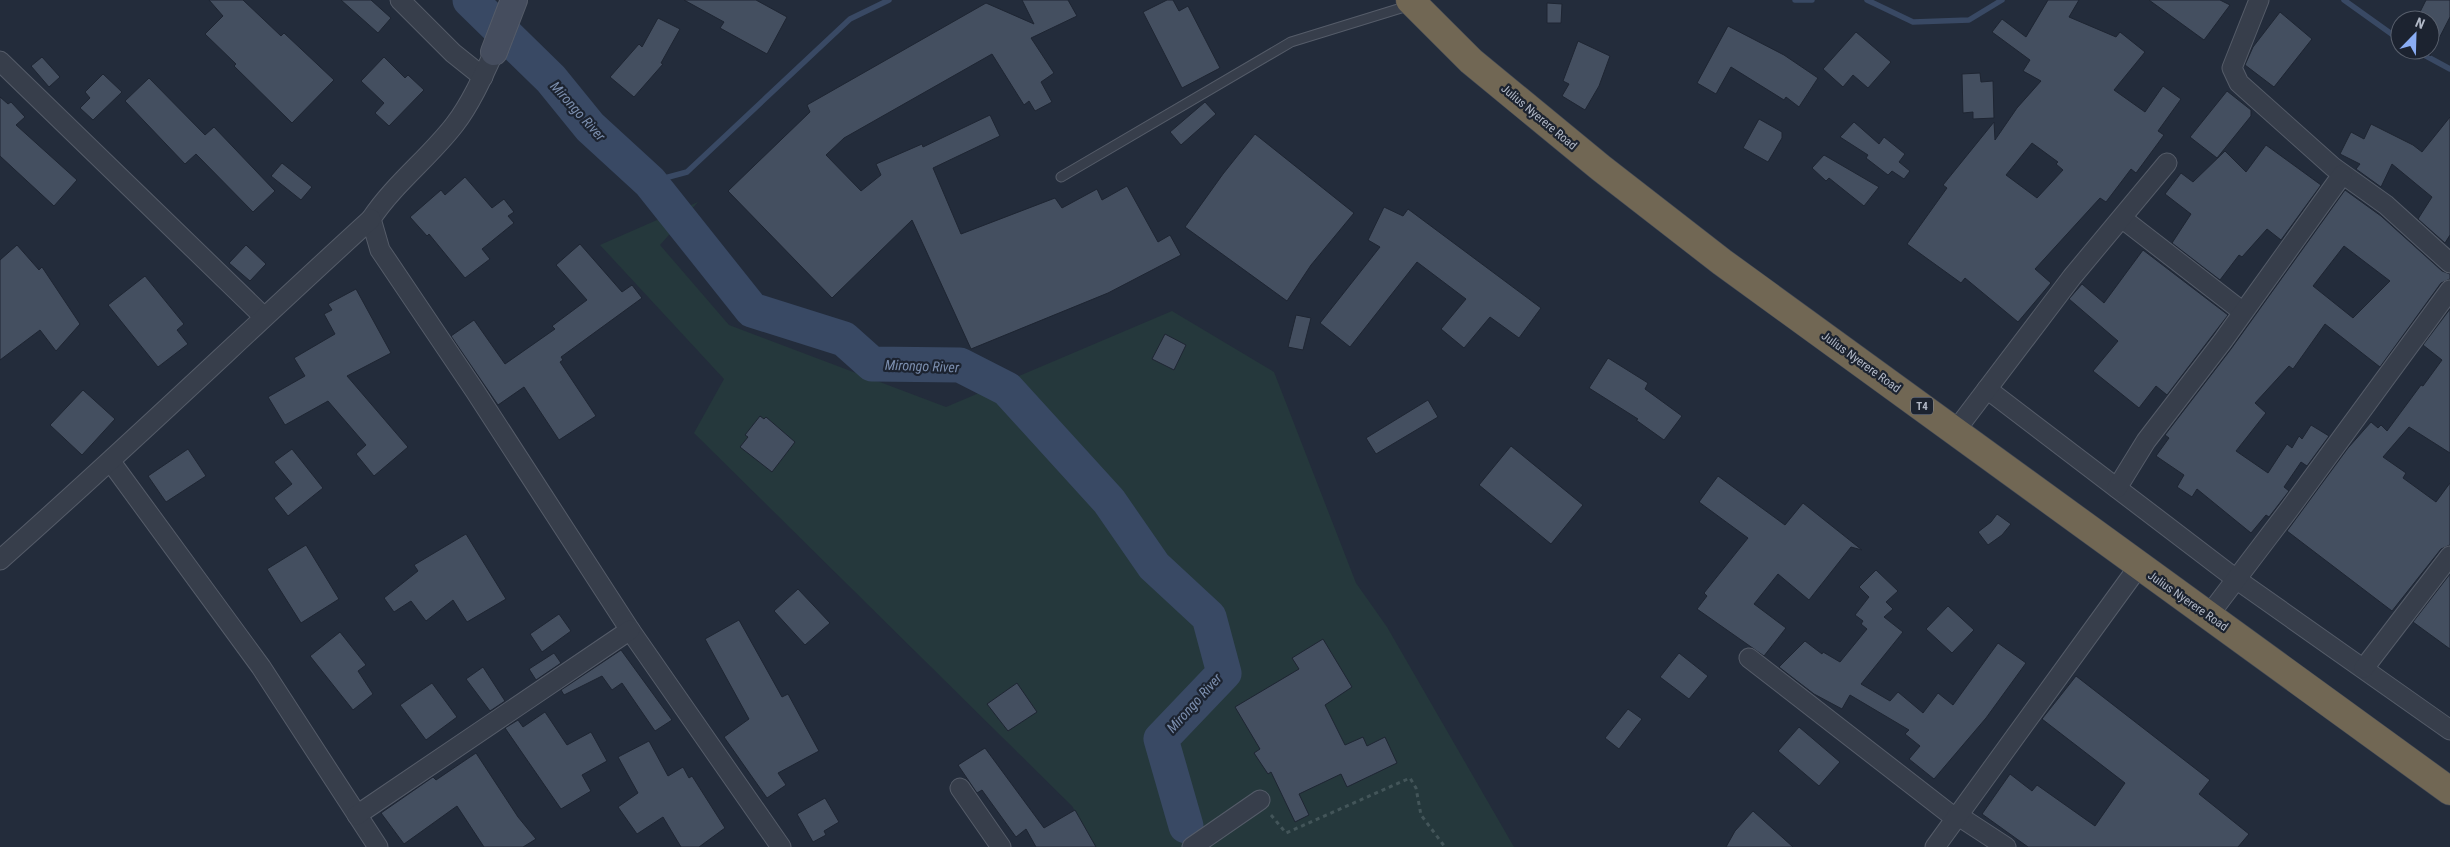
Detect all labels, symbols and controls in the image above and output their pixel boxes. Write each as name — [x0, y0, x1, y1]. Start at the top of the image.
north arrow — [2390, 10, 2440, 60]
text: N — [2413, 14, 2427, 32]
water label: Mirongo River — [547, 78, 609, 144]
street label: Julius Nyerere Road — [1498, 81, 1580, 153]
street label: Julius Nyerere Road — [1819, 329, 1903, 395]
water label: Mirongo River — [885, 357, 960, 375]
road number: T4 — [1911, 398, 1933, 414]
street label: Julius Nyerere Road — [2145, 568, 2231, 634]
water label: Mirongo River — [1163, 670, 1225, 736]

